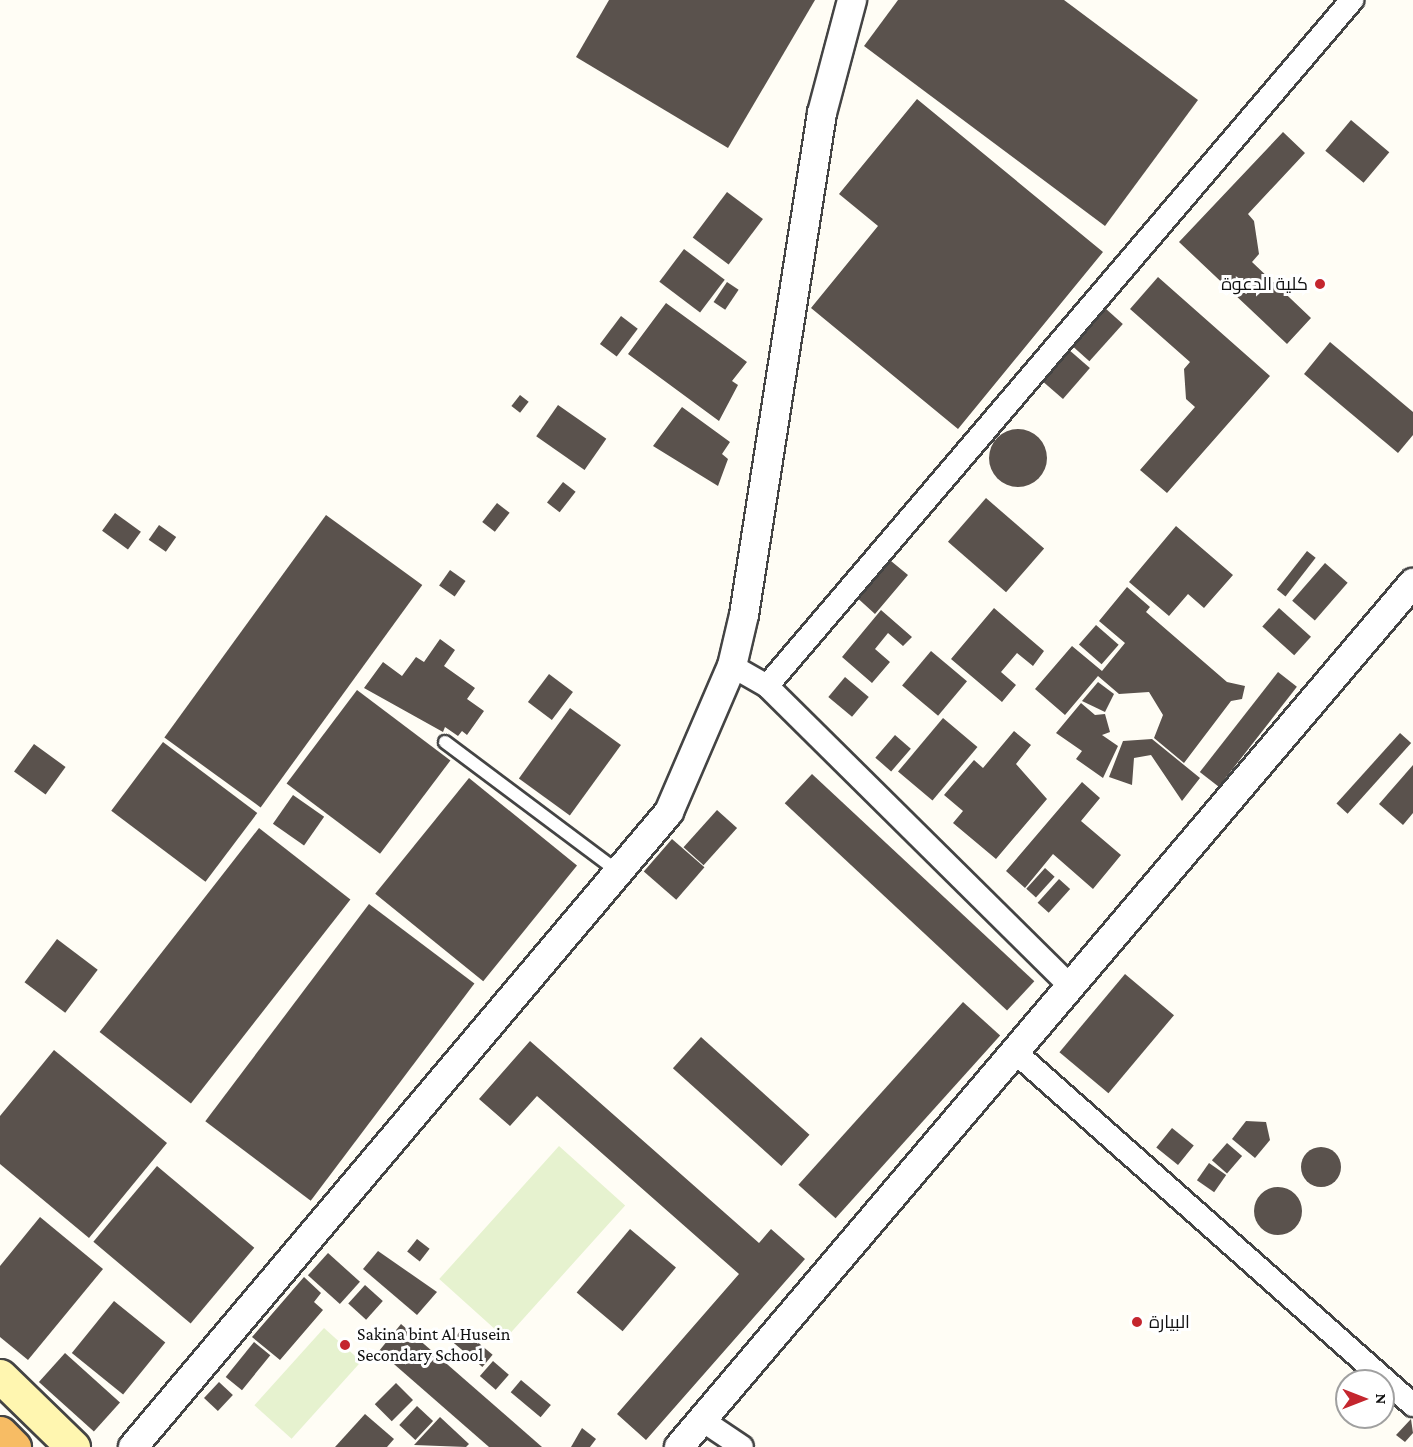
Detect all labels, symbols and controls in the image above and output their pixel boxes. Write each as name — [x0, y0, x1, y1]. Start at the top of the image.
place label: كلية الدعوة — [1221, 273, 1308, 295]
marker: كلية الدعوة — [1313, 277, 1327, 291]
place label: البيارة — [1149, 1311, 1190, 1333]
marker: البيارة — [1130, 1315, 1144, 1329]
place label: Sakina bint Al Husein Secondary School — [357, 1324, 510, 1366]
marker: Sakina bint Al Husein Secondary School — [338, 1338, 352, 1352]
north arrow — [1335, 1369, 1395, 1429]
text: N — [1373, 1394, 1390, 1404]

